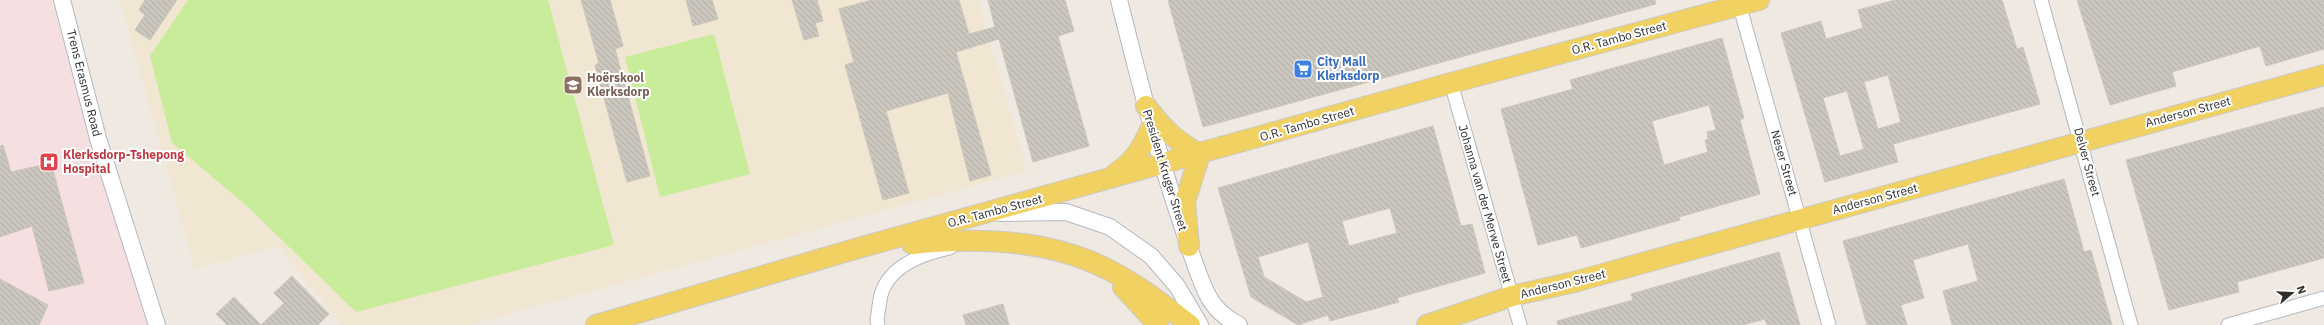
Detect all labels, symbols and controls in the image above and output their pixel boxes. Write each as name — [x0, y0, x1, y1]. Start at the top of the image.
street label: O.R. Tambo Street — [1570, 18, 1668, 57]
street label: Trens Erasmus Road — [64, 28, 105, 138]
place label: City Mall Klerksdorp — [1317, 54, 1380, 83]
supermarket icon: City Mall Klerksdorp — [1292, 58, 1314, 80]
place label: Hoërskool Klerksdorp — [587, 70, 650, 99]
school or university icon: Hoërskool Klerksdorp — [562, 74, 584, 96]
street label: Anderson Street — [2144, 93, 2232, 130]
street label: O.R. Tambo Street — [1258, 103, 1356, 144]
street label: President Kruger Street — [1140, 107, 1191, 232]
street label: Johanna van der Merwe Street — [1456, 123, 1515, 285]
street label: Delver Street — [2071, 126, 2104, 198]
street label: Neser Street — [1768, 128, 1801, 197]
place label: Klerksdorp-Tshepong Hospital — [63, 147, 184, 176]
hospital icon: Klerksdorp-Tshepong Hospital — [38, 151, 60, 173]
street label: Anderson Street — [1831, 180, 1919, 217]
street label: O.R. Tambo Street — [946, 191, 1044, 230]
street label: Anderson Street — [1519, 266, 1607, 301]
north arrow — [2272, 273, 2312, 313]
text: N — [2294, 284, 2309, 296]

